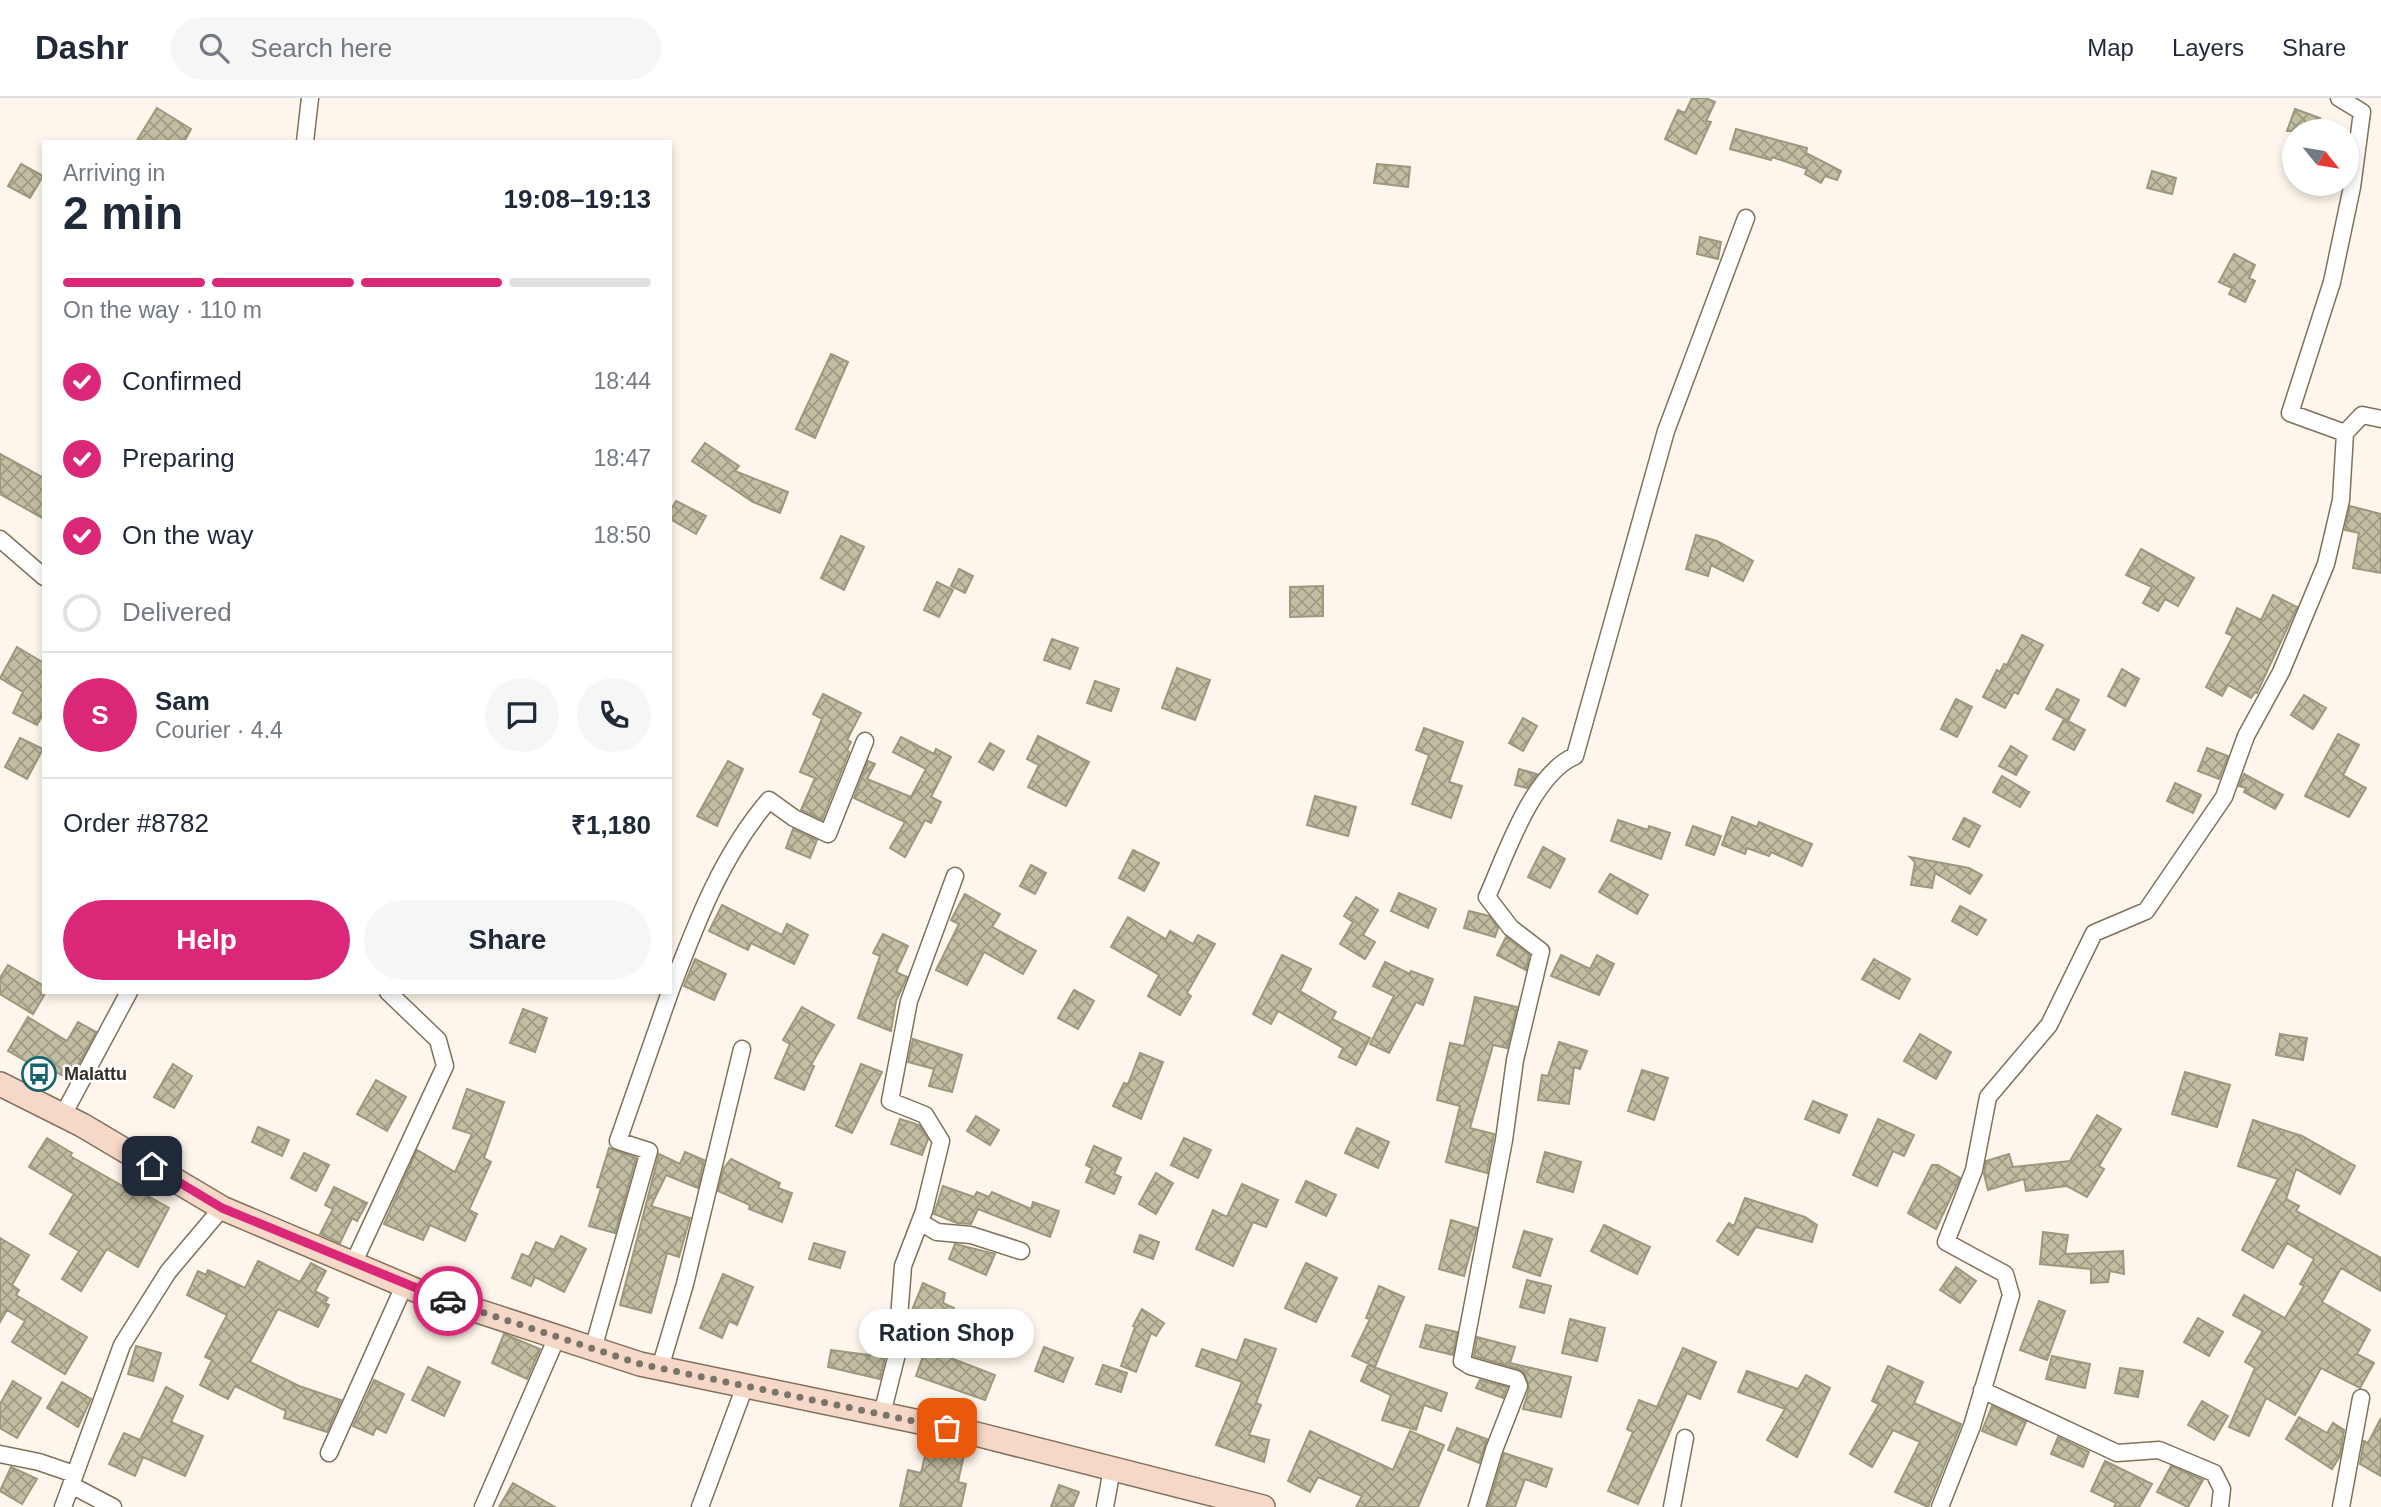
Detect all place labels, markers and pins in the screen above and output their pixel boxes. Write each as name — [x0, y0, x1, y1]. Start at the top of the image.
bus stop icon: Malattu — [20, 1055, 58, 1093]
place label: Malattu — [64, 1064, 127, 1084]
pin — [122, 1136, 182, 1196]
callout: Ration Shop — [860, 1309, 1034, 1358]
pin — [917, 1398, 977, 1458]

